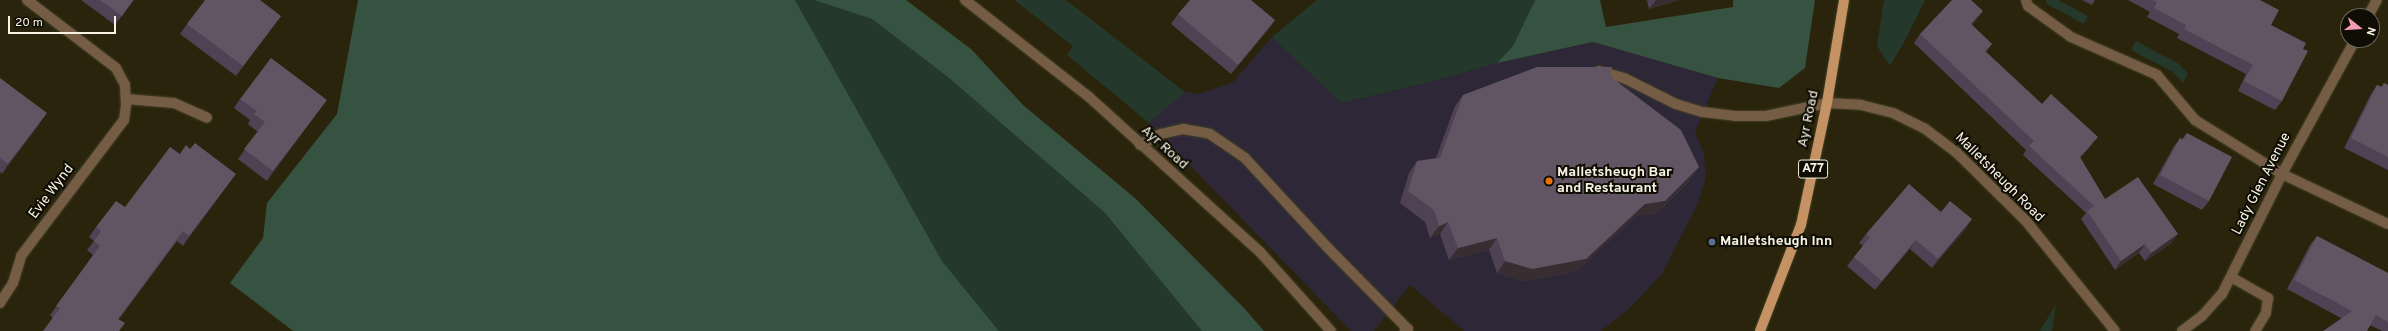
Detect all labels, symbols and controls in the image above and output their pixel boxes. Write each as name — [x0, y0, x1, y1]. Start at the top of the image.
scale bar — [10, 8, 118, 34]
north arrow — [2340, 8, 2380, 48]
text: 20 m — [15, 15, 43, 31]
text: N — [2363, 25, 2378, 37]
street label: Ayr Road — [1795, 89, 1823, 149]
street label: Ayr Road — [1137, 123, 1191, 173]
street label: Malletsheugh Road — [1951, 130, 2047, 226]
street label: Lady Glen Avenue — [2229, 130, 2295, 238]
road number: A77 — [1798, 158, 1828, 180]
street label: Evie Wynd — [26, 161, 78, 223]
place label: Malletsheugh Bar and Restaurant — [1557, 165, 1672, 198]
marker: Malletsheugh Bar and Restaurant — [1544, 176, 1554, 186]
place label: Malletsheugh Inn — [1720, 234, 1832, 250]
marker: Malletsheugh Inn — [1707, 237, 1717, 247]

